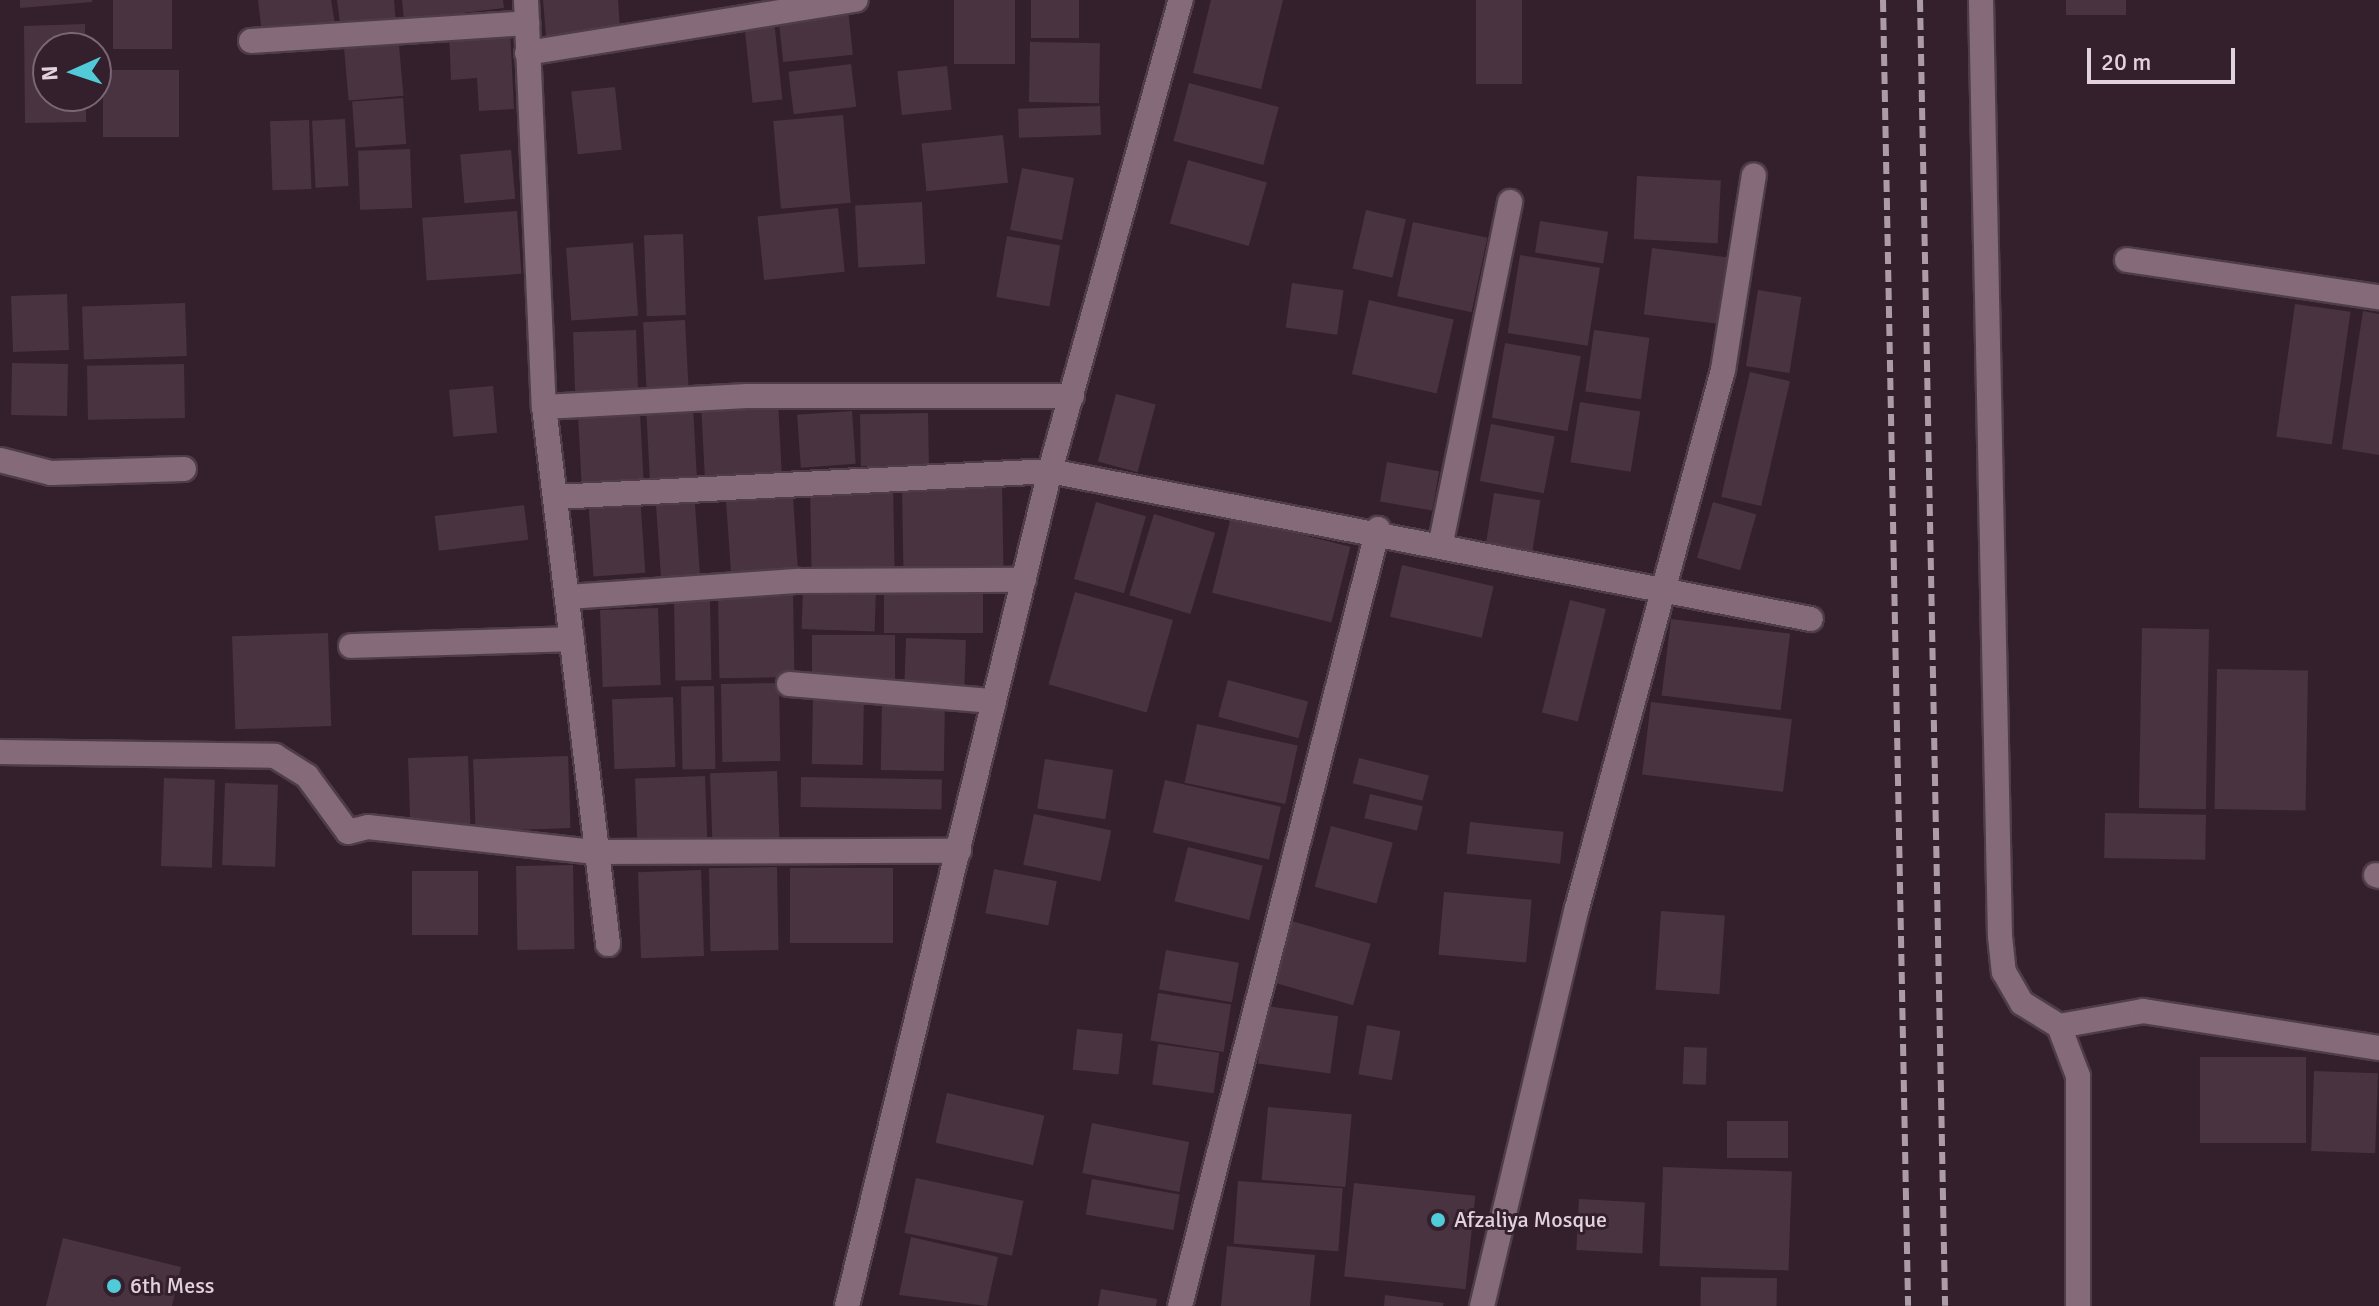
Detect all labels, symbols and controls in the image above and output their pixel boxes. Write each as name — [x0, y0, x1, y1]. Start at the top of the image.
north arrow — [32, 32, 112, 112]
scale bar — [2091, 32, 2239, 82]
text: 20 m — [2101, 47, 2151, 77]
text: N — [36, 65, 63, 82]
place label: Afzaliya Mosque — [1454, 1207, 1607, 1233]
marker: Afzaliya Mosque — [1429, 1211, 1447, 1229]
place label: 6th Mess — [130, 1273, 214, 1299]
marker: 6th Mess — [105, 1277, 123, 1295]

